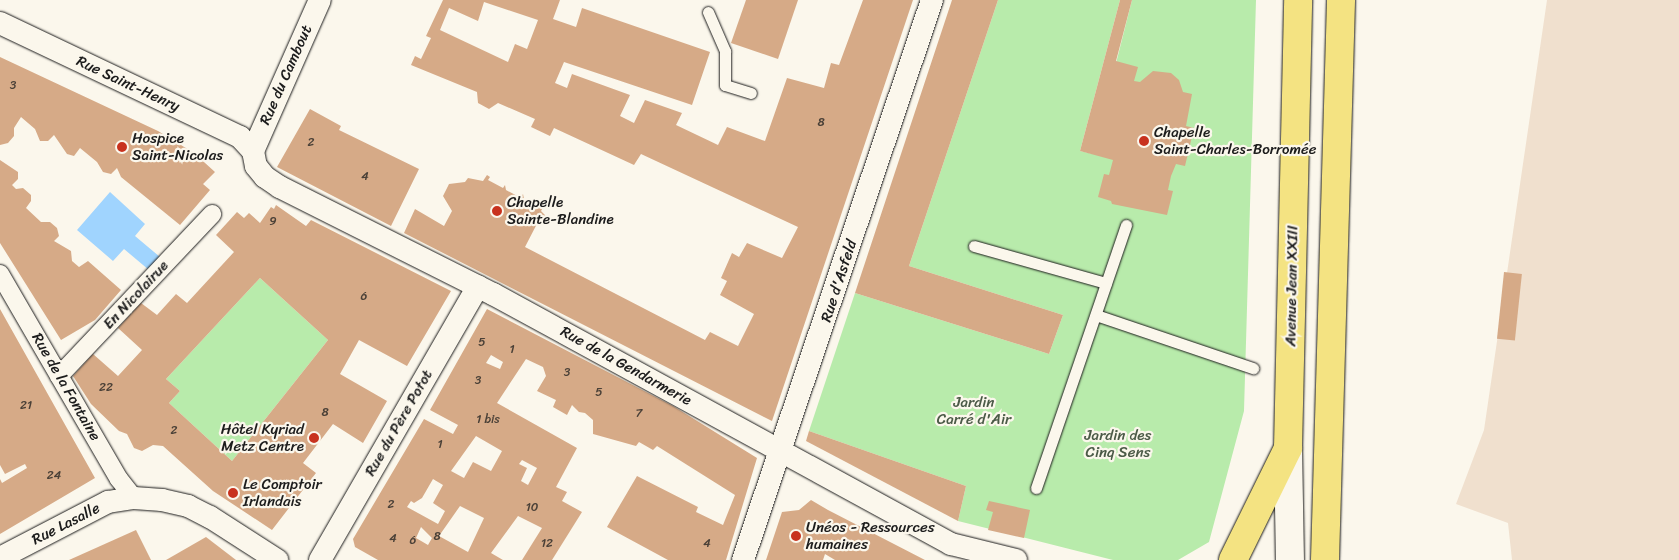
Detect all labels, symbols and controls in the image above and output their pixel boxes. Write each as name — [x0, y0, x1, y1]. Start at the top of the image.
street label: Rue du Cambout — [256, 23, 316, 127]
street label: Rue Saint-Henry — [74, 52, 182, 116]
house number: 3 — [10, 79, 16, 93]
house number: 8 — [817, 116, 825, 130]
place label: Chapelle Saint-Charles-Borromée — [1154, 123, 1316, 158]
place label: Hospice Saint-Nicolas — [132, 129, 223, 164]
marker: Chapelle Saint-Charles-Borromée — [1138, 135, 1150, 147]
house number: 2 — [308, 136, 314, 150]
marker: Hospice Saint-Nicolas — [116, 141, 128, 153]
house number: 4 — [361, 170, 369, 184]
place label: Chapelle Sainte-Blandine — [507, 193, 614, 228]
marker: Chapelle Sainte-Blandine — [491, 205, 503, 217]
house number: 9 — [269, 215, 277, 229]
street label: Avenue Jean XXIII — [1282, 225, 1302, 347]
street label: Rue d'Asfeld — [817, 238, 861, 324]
street label: En Nicolairue — [100, 257, 172, 333]
house number: 6 — [361, 290, 367, 304]
street label: Rue de la Gendarmerie — [557, 322, 695, 410]
street label: Rue de la Fontaine — [28, 330, 104, 444]
house number: 5 — [478, 336, 486, 350]
house number: 1 — [509, 343, 515, 357]
street label: Rue du Père Potot — [361, 366, 437, 480]
house number: 3 — [564, 366, 570, 380]
house number: 3 — [475, 374, 481, 388]
house number: 22 — [99, 381, 113, 395]
house number: 5 — [595, 386, 603, 400]
park label: Jardin Carré d'Air — [937, 393, 1011, 428]
house number: 21 — [20, 399, 32, 413]
house number: 8 — [321, 406, 329, 420]
house number: 7 — [636, 407, 642, 421]
house number: 1 bis — [476, 413, 500, 427]
place label: Hôtel Kyriad Metz Centre — [221, 420, 304, 455]
house number: 2 — [171, 424, 177, 438]
park label: Jardin des Cinq Sens — [1084, 426, 1152, 461]
marker: Hôtel Kyriad Metz Centre — [308, 432, 320, 444]
house number: 1 — [437, 438, 443, 452]
house number: 24 — [47, 469, 61, 483]
place label: Le Comptoir Irlandais — [243, 475, 322, 510]
marker: Le Comptoir Irlandais — [227, 487, 239, 499]
house number: 2 — [388, 498, 394, 512]
street label: Rue Lasalle — [29, 499, 103, 549]
house number: 10 — [526, 501, 538, 515]
place label: Unéos - Ressources humaines — [806, 518, 936, 553]
house number: 8 — [433, 530, 441, 544]
marker: Unéos - Ressources humaines — [790, 530, 802, 542]
house number: 4 — [389, 532, 397, 546]
house number: 6 — [410, 534, 416, 548]
house number: 12 — [541, 537, 553, 551]
house number: 4 — [703, 537, 711, 551]

